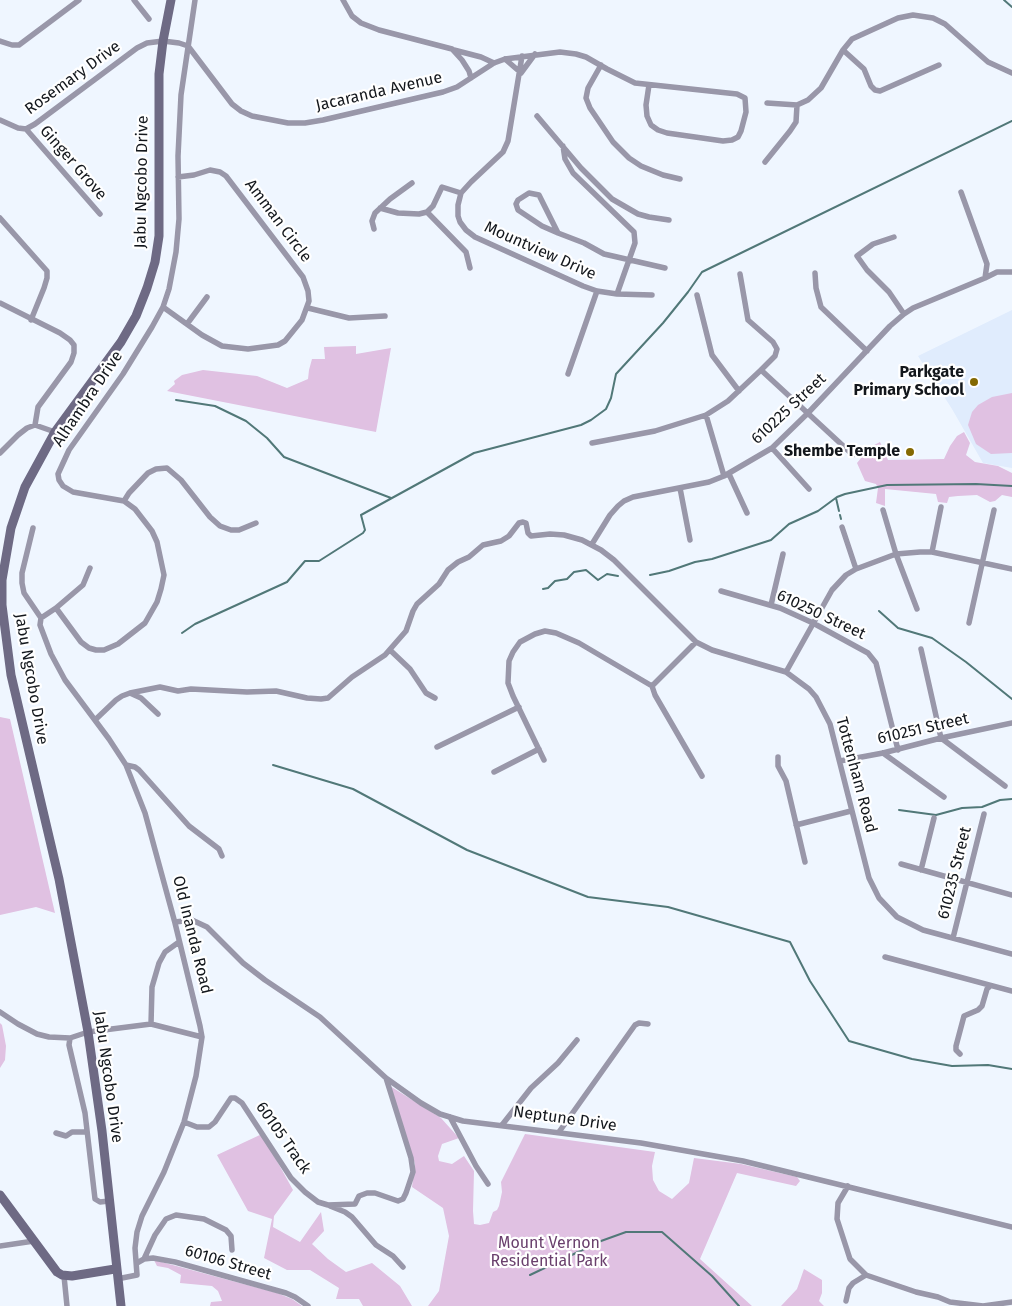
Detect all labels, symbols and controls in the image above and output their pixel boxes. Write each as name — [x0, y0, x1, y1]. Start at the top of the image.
street label: Rosemary Drive — [22, 37, 124, 119]
street label: Jacaranda Avenue — [314, 68, 444, 116]
street label: Jabu Ngcobo Drive — [131, 115, 153, 249]
street label: Ginger Grove — [35, 122, 111, 204]
street label: Amman Circle — [241, 176, 315, 266]
street label: Mountview Drive — [481, 218, 599, 284]
street label: Alhambra Drive — [49, 348, 127, 450]
place label: Parkgate Primary School — [854, 363, 964, 401]
street label: 610225 Street — [748, 370, 830, 448]
marker: Parkgate Primary School — [968, 376, 980, 388]
place label: Shembe Temple — [784, 442, 900, 462]
marker: Shembe Temple — [904, 446, 916, 458]
street label: 610250 Street — [773, 586, 869, 644]
street label: Jabu Ngcobo Drive — [10, 612, 52, 746]
street label: 610251 Street — [875, 709, 971, 749]
street label: Tottenham Road — [831, 715, 881, 835]
street label: 610235 Street — [934, 825, 976, 921]
street label: Old Inanda Road — [168, 874, 216, 996]
street label: Jabu Ngcobo Drive — [89, 1010, 127, 1144]
street label: 60105 Track — [251, 1098, 315, 1178]
street label: Neptune Drive — [512, 1102, 618, 1136]
park label: Mount Vernon Residential Park — [490, 1234, 608, 1272]
street label: 60106 Street — [183, 1241, 273, 1285]

